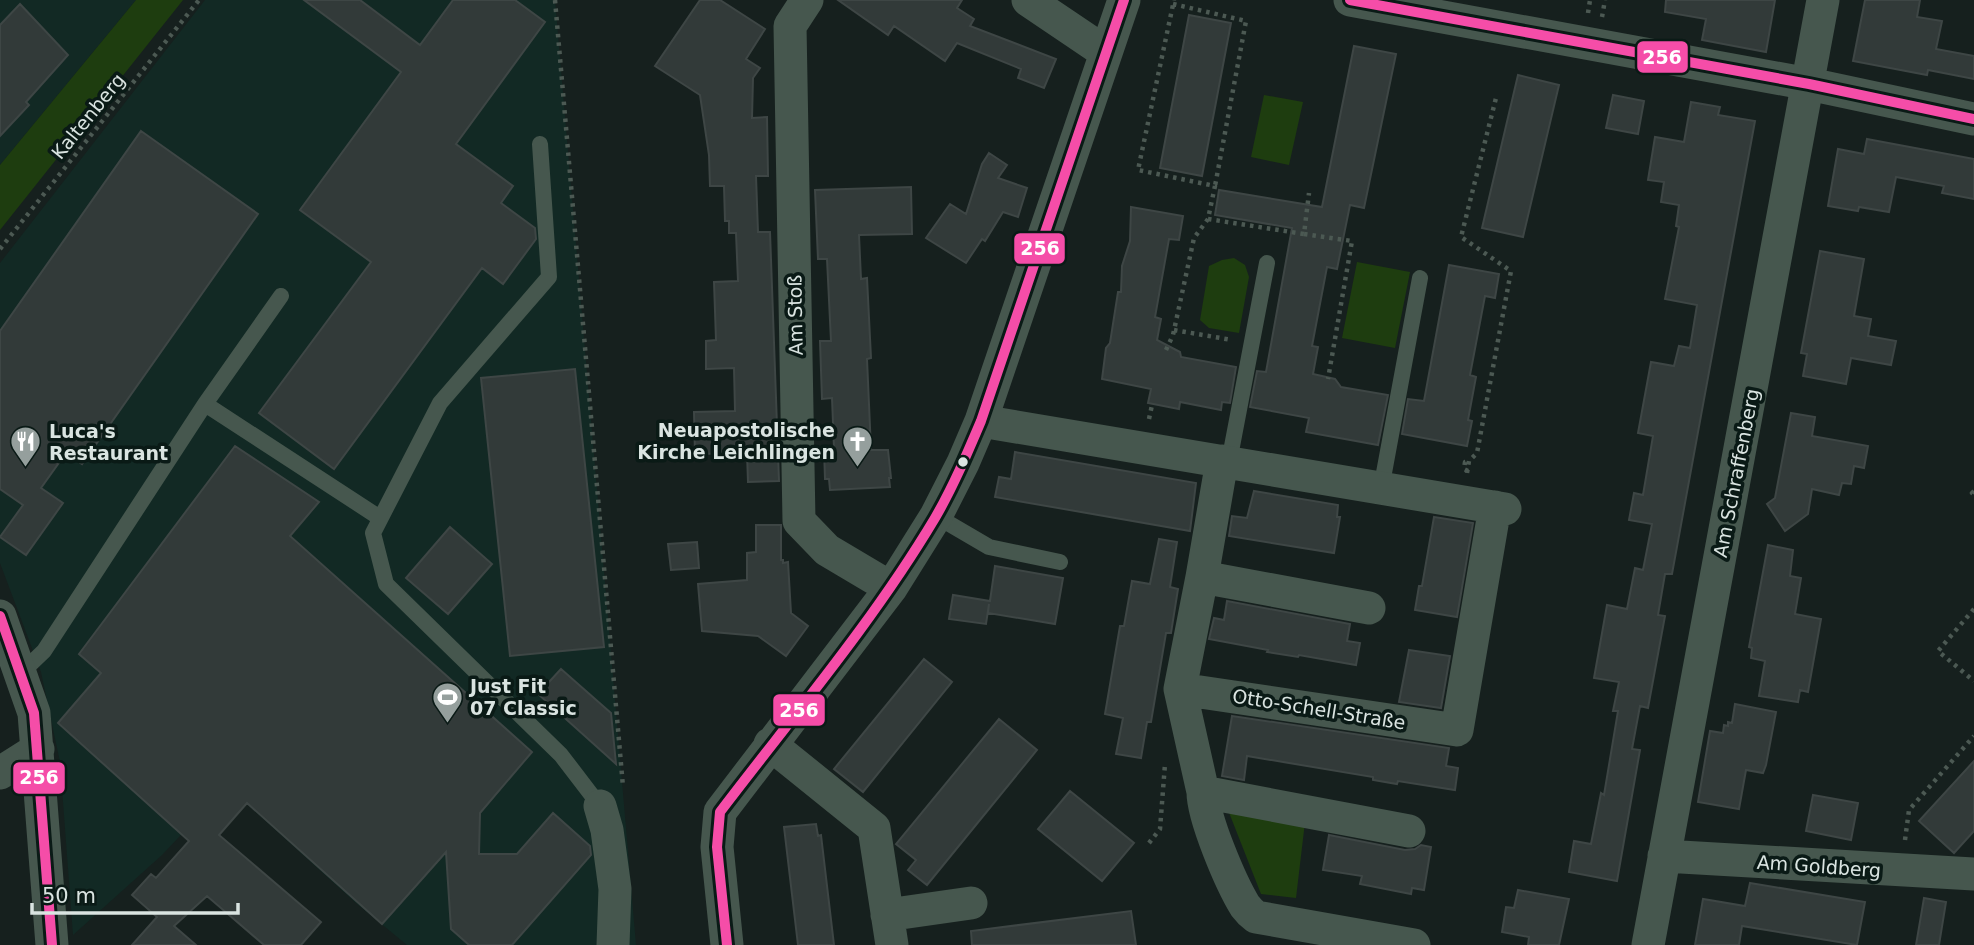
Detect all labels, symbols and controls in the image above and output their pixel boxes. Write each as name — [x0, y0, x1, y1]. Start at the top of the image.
line badge: 256 — [1636, 40, 1689, 74]
text: 256 — [1642, 46, 1682, 68]
street label: Kaltenberg — [47, 69, 129, 163]
line badge: 256 — [1013, 232, 1066, 265]
text: 256 — [1020, 237, 1060, 259]
street label: Am Stoß — [783, 274, 807, 356]
street label: Am Schraffenberg — [1709, 387, 1763, 559]
place label: Neuapostolische Kirche Leichlingen — [637, 419, 835, 463]
place label: Luca's Restaurant — [49, 420, 168, 464]
church icon: Neuapostolische Kirche Leichlingen — [841, 424, 875, 468]
restaurant icon: Luca's Restaurant — [9, 425, 43, 469]
unlabelled marker — [956, 455, 970, 469]
place label: Just Fit 07 Classic — [468, 675, 577, 719]
sports icon: Just Fit 07 Classic — [430, 680, 464, 724]
street label: Otto-Schell-Straße — [1231, 684, 1407, 734]
line badge: 256 — [772, 693, 826, 727]
text: 256 — [779, 699, 819, 721]
line badge: 256 — [12, 761, 66, 795]
text: 256 — [19, 766, 59, 788]
street label: Am Goldberg — [1756, 851, 1882, 881]
scale bar — [32, 872, 238, 916]
text: 50 m — [42, 884, 96, 908]

